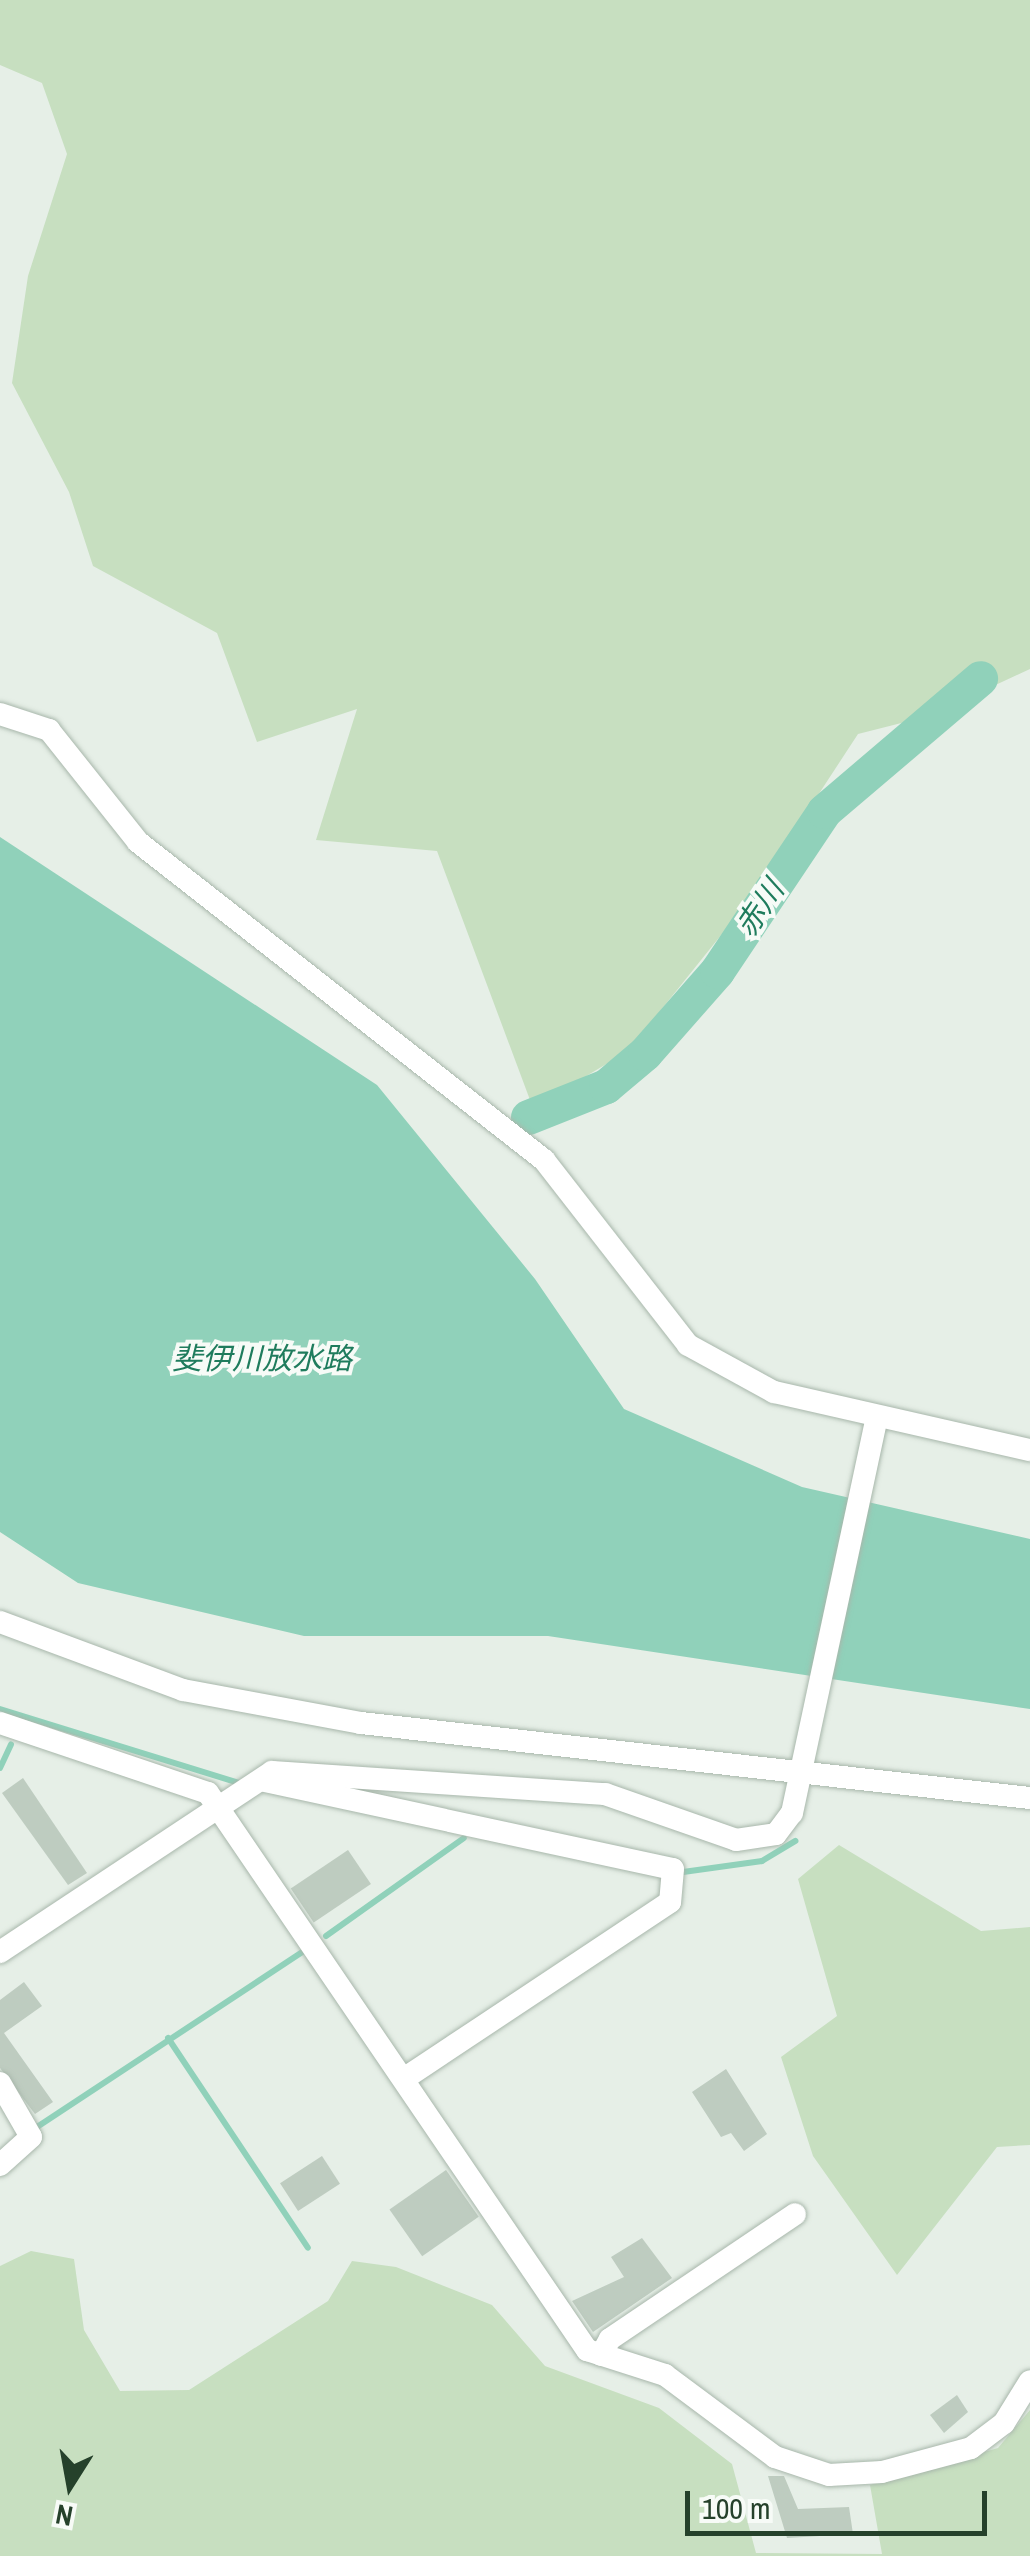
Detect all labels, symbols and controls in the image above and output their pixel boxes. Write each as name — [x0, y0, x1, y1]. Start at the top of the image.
water label: 赤川 — [727, 873, 791, 943]
water label: 斐伊川放水路 — [172, 1340, 352, 1376]
north arrow — [20, 2436, 120, 2536]
scale bar — [690, 2471, 992, 2533]
text: 100 m — [702, 2488, 770, 2528]
text: N — [53, 2495, 76, 2536]

